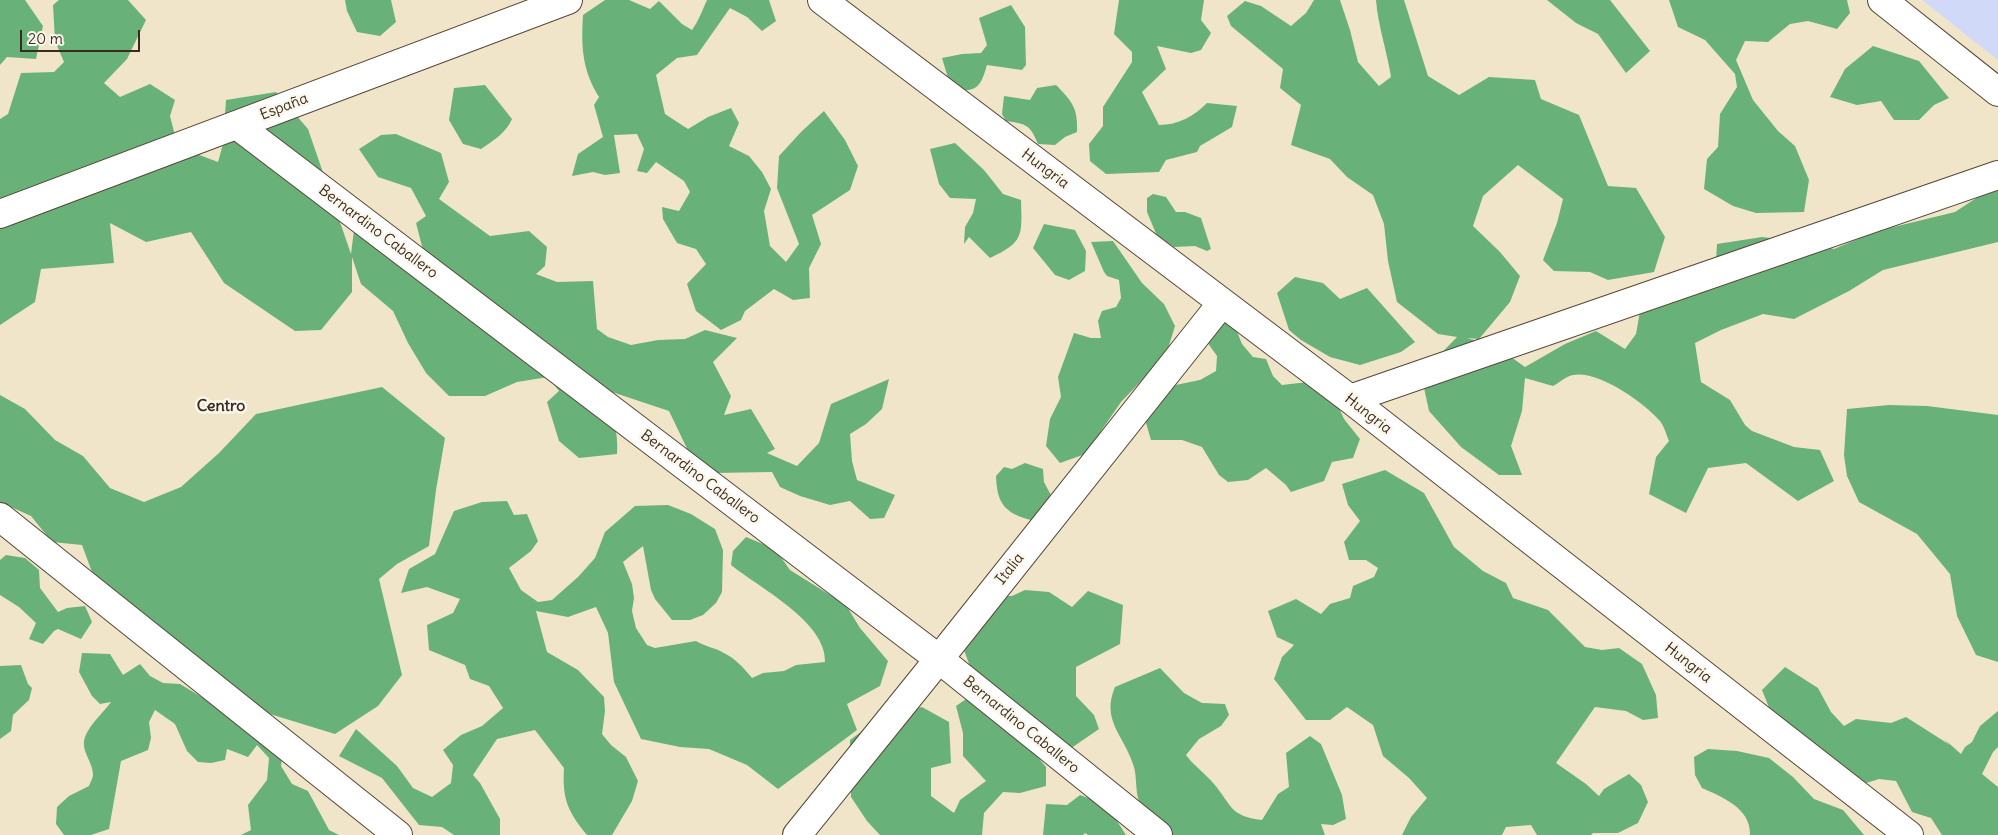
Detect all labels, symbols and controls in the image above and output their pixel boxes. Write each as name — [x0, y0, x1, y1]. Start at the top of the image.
scale bar — [22, 20, 142, 52]
text: 20 m — [28, 29, 63, 48]
street label: España — [257, 90, 311, 124]
street label: Hungria — [1018, 145, 1072, 193]
street label: Bernardino Caballero — [315, 181, 441, 283]
street label: Hungria — [1341, 390, 1395, 438]
district label: Centro — [197, 396, 245, 416]
street label: Bernardino Caballero — [637, 426, 763, 528]
street label: Italia — [992, 550, 1028, 588]
street label: Hungria — [1661, 639, 1715, 687]
street label: Bernardino Caballero — [959, 673, 1083, 777]

